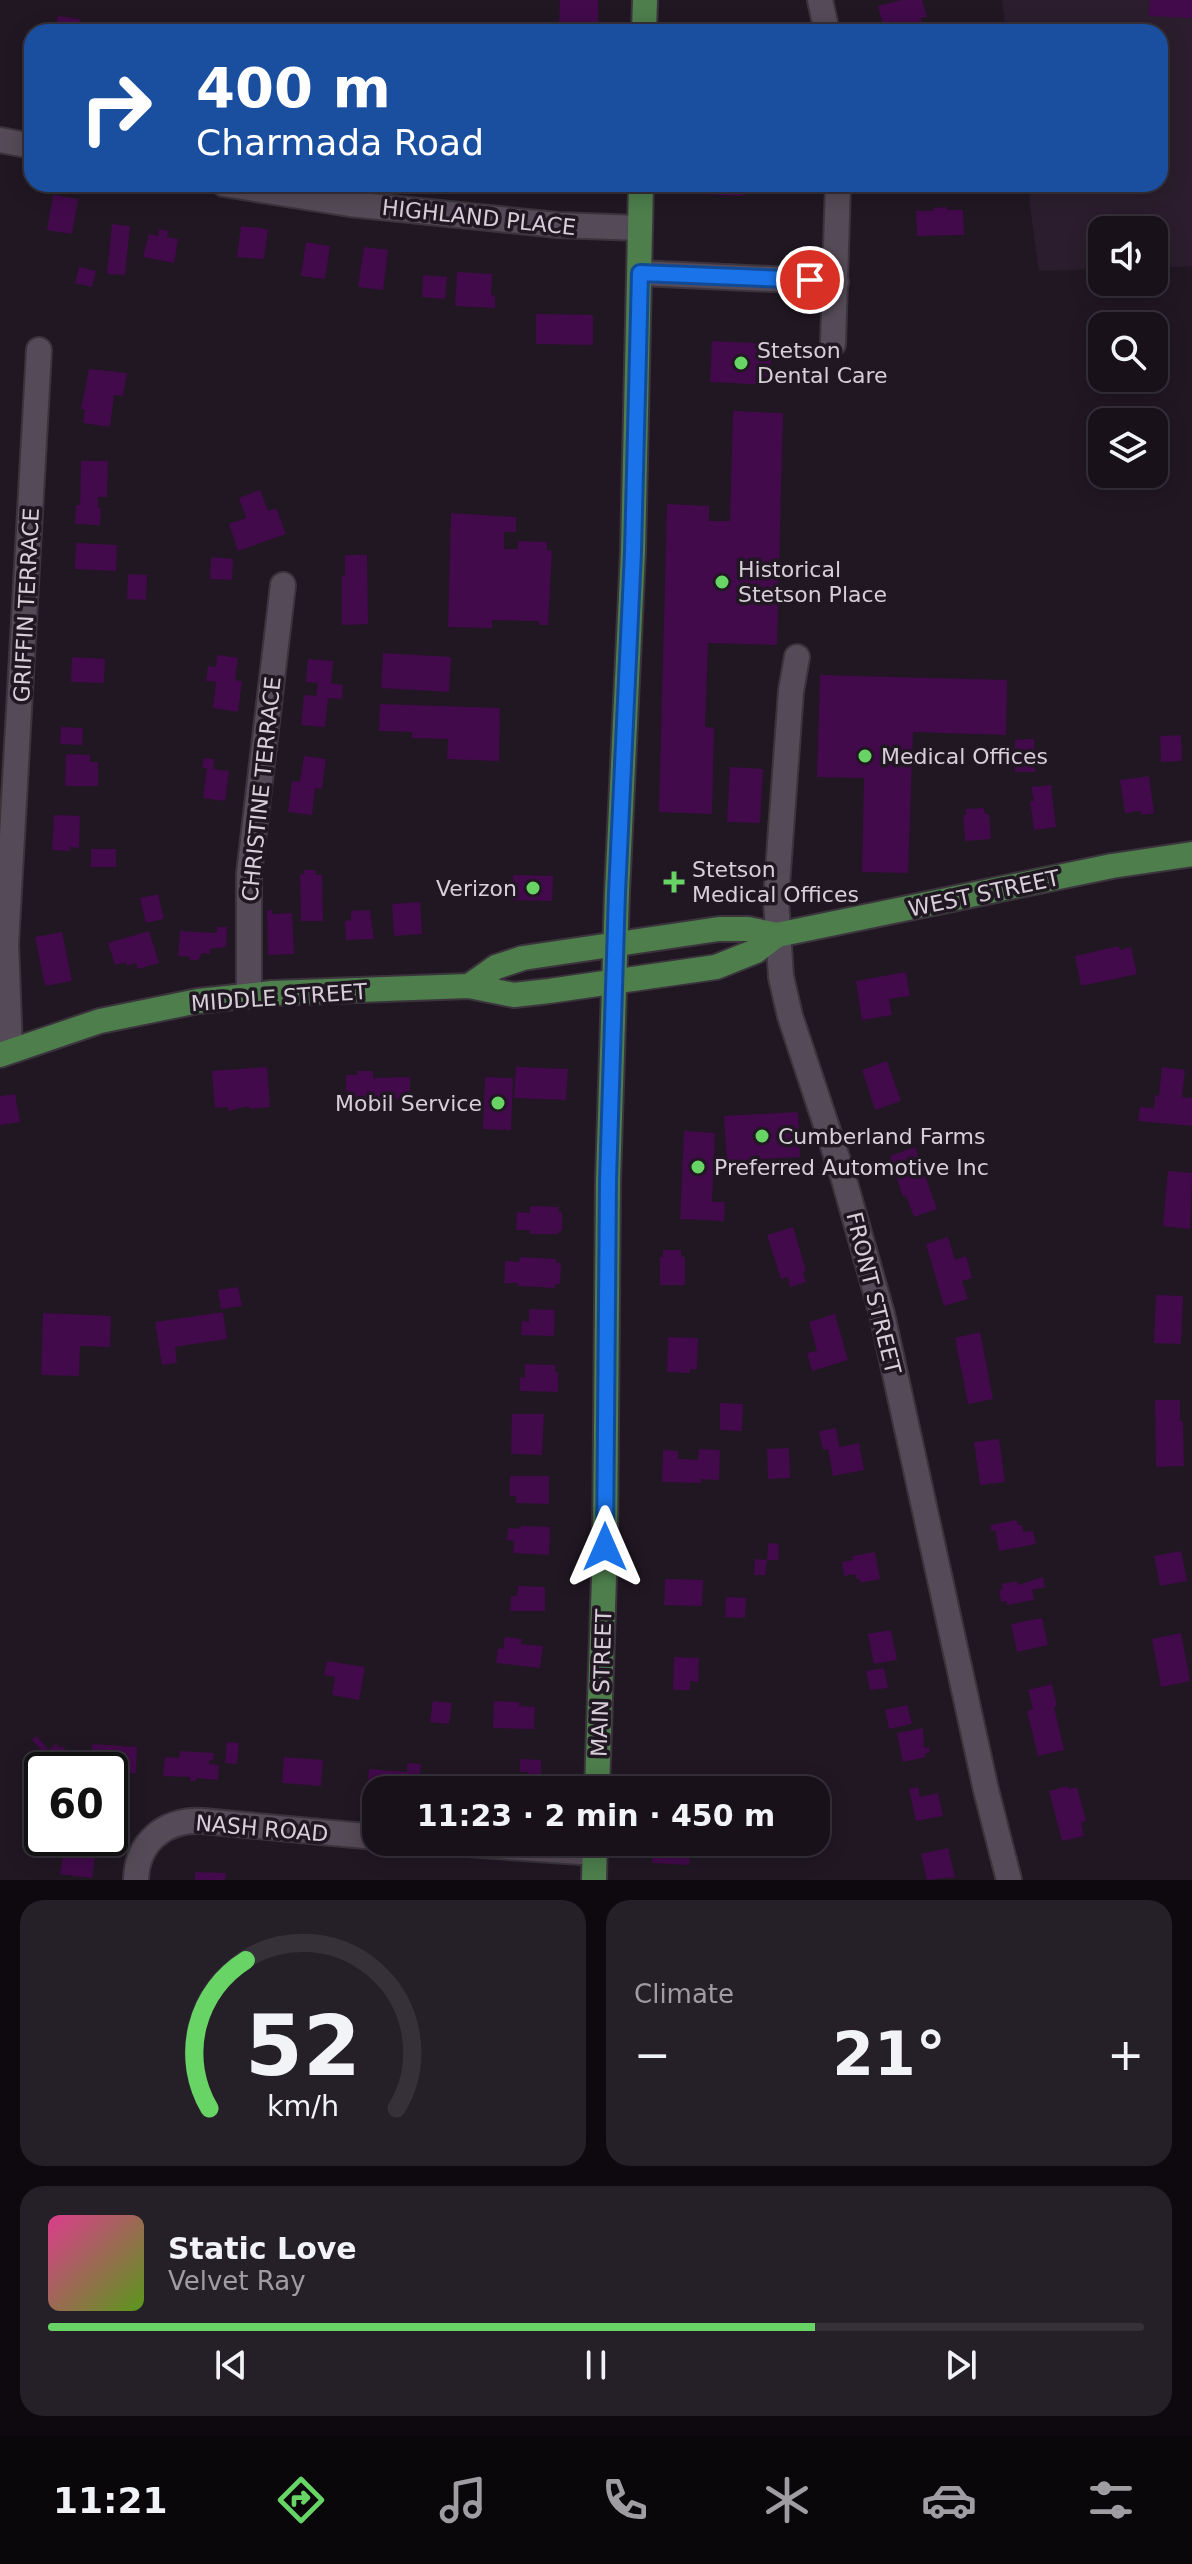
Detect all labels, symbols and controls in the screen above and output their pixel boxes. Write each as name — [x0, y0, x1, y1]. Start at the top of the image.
text: 400 m — [196, 55, 391, 120]
icon: right — [64, 56, 168, 160]
text: Charmada Road — [196, 122, 484, 163]
street label: HIGHLAND PLACE — [381, 195, 577, 240]
map controls — [1088, 216, 1168, 488]
button: sound — [1088, 216, 1168, 296]
pin — [776, 246, 844, 314]
icon: arrive — [788, 258, 832, 302]
button: search — [1088, 312, 1168, 392]
place label: Stetson Dental Care — [757, 338, 888, 388]
marker: Stetson Dental Care — [732, 354, 750, 372]
button: layers — [1088, 408, 1168, 488]
street label: GRIFFIN TERRACE — [9, 507, 44, 703]
place label: Historical Stetson Place — [738, 557, 887, 607]
marker: Historical Stetson Place — [713, 573, 731, 591]
street label: CHRISTINE TERRACE — [237, 675, 286, 903]
place label: Medical Offices — [881, 744, 1048, 769]
marker: Medical Offices — [856, 747, 874, 765]
place label: Stetson Medical Offices — [692, 857, 859, 907]
street label: WEST STREET — [906, 865, 1063, 922]
marker: Stetson Medical Offices — [663, 871, 685, 893]
place label: Verizon — [436, 876, 517, 901]
marker: Verizon — [524, 879, 542, 897]
street label: MIDDLE STREET — [190, 979, 368, 1016]
place label: Mobil Service — [335, 1091, 482, 1116]
marker: Mobil Service — [489, 1094, 507, 1112]
place label: Cumberland Farms — [778, 1124, 985, 1149]
marker: Cumberland Farms — [753, 1127, 771, 1145]
place label: Preferred Automotive Inc — [714, 1155, 989, 1180]
marker: Preferred Automotive Inc — [689, 1158, 707, 1176]
street label: FRONT STREET — [841, 1210, 906, 1377]
position arrow — [563, 1505, 647, 1589]
street label: MAIN STREET — [586, 1608, 617, 1757]
speed limit sign: 60 — [24, 1752, 128, 1856]
text: 11:23 · 2 min · 450 m — [417, 1798, 775, 1833]
street label: NASH ROAD — [195, 1810, 329, 1847]
text: Climate — [634, 1979, 734, 2009]
text: 52 — [245, 1998, 361, 2095]
text: 21° — [832, 2019, 946, 2089]
text: − — [634, 2029, 671, 2080]
text: + — [1107, 2029, 1144, 2080]
text: km/h — [267, 2089, 339, 2123]
text: Static Love — [168, 2231, 357, 2266]
text: Velvet Ray — [168, 2266, 306, 2296]
icon: previous — [209, 2343, 253, 2387]
icon: pause — [574, 2343, 618, 2387]
icon: next — [939, 2343, 983, 2387]
icon: directions — [273, 2472, 329, 2528]
icon: music — [435, 2472, 491, 2528]
icon: phone — [597, 2472, 653, 2528]
icon: climate — [759, 2472, 815, 2528]
icon: car — [921, 2472, 977, 2528]
icon: filters — [1083, 2472, 1139, 2528]
text: 11:21 — [53, 2480, 168, 2521]

